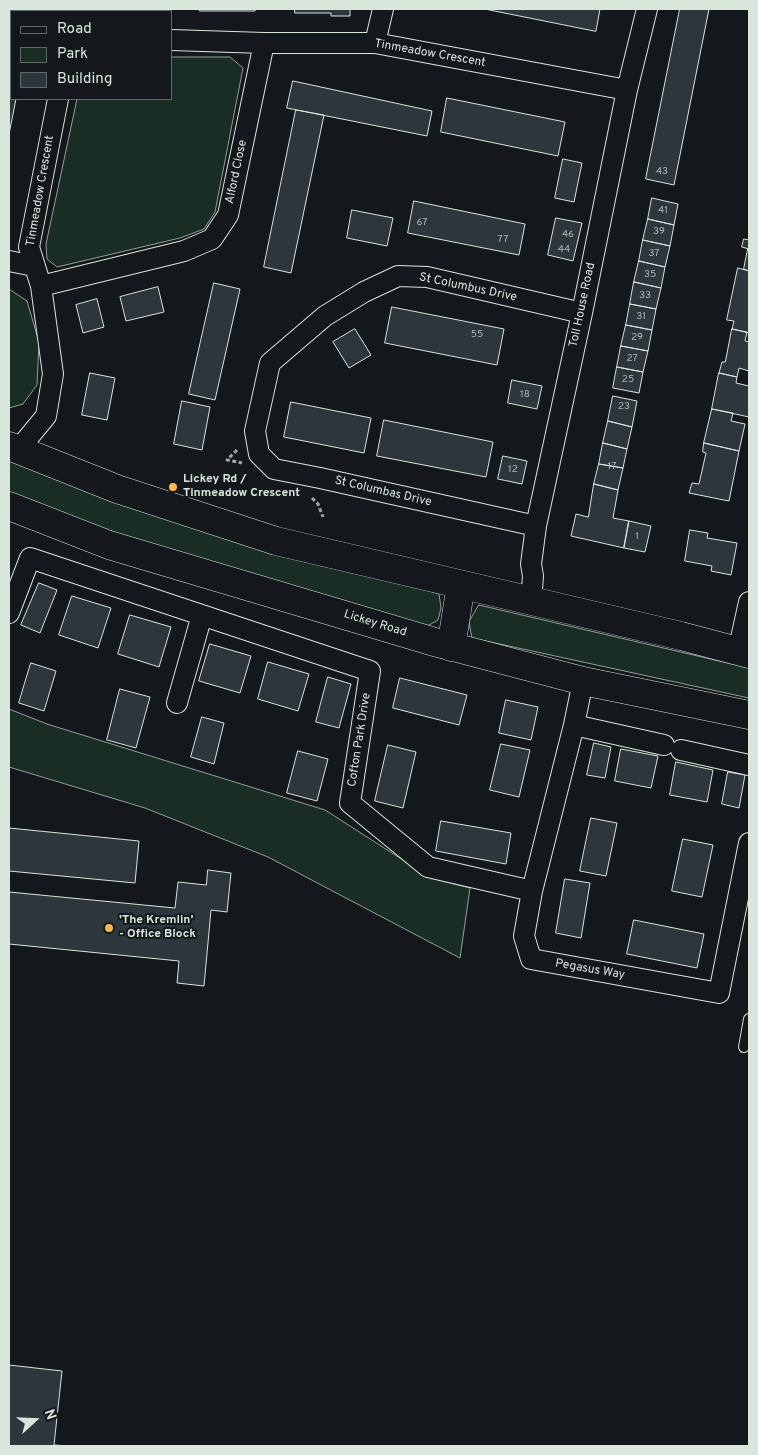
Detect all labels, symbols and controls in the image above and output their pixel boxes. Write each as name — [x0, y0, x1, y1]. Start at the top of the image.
legend — [10, 10, 172, 100]
text: Road — [57, 20, 92, 39]
street label: Tinmeadow Crescent — [373, 37, 487, 71]
text: Park — [57, 45, 88, 64]
text: Building — [57, 70, 112, 89]
street label: Tinmeadow Crescent — [24, 134, 58, 248]
street label: Alford Close — [223, 139, 251, 205]
house number: 43 — [656, 166, 668, 178]
house number: 41 — [658, 205, 668, 217]
house number: 67 — [417, 217, 427, 229]
house number: 39 — [653, 226, 665, 238]
house number: 46 — [562, 229, 574, 241]
house number: 77 — [498, 234, 508, 246]
house number: 44 — [558, 244, 570, 256]
house number: 37 — [648, 248, 660, 260]
street label: Toll House Road — [567, 261, 599, 349]
house number: 35 — [644, 269, 656, 281]
street label: St Columbus Drive — [418, 271, 518, 305]
house number: 33 — [639, 290, 651, 302]
house number: 31 — [636, 311, 646, 323]
house number: 55 — [471, 329, 483, 341]
house number: 29 — [631, 332, 643, 344]
house number: 27 — [626, 353, 638, 365]
house number: 25 — [622, 374, 634, 386]
house number: 18 — [520, 389, 530, 401]
house number: 23 — [618, 401, 630, 413]
house number: 17 — [608, 461, 616, 473]
house number: 12 — [508, 464, 518, 476]
place label: Lickey Rd / Tinmeadow Crescent — [183, 473, 300, 501]
street label: St Columbas Drive — [333, 474, 433, 510]
marker: Lickey Rd / Tinmeadow Crescent — [167, 481, 179, 493]
house number: 1 — [635, 531, 639, 543]
street label: Lickey Road — [342, 608, 408, 640]
street label: Cofton Park Drive — [345, 692, 375, 788]
place label: 'The Kremlin' - Office Block — [119, 914, 196, 942]
marker: 'The Kremlin' - Office Block — [103, 922, 115, 934]
street label: Pegasus Way — [554, 957, 626, 983]
north arrow — [10, 1395, 60, 1445]
text: N — [40, 1407, 59, 1422]

